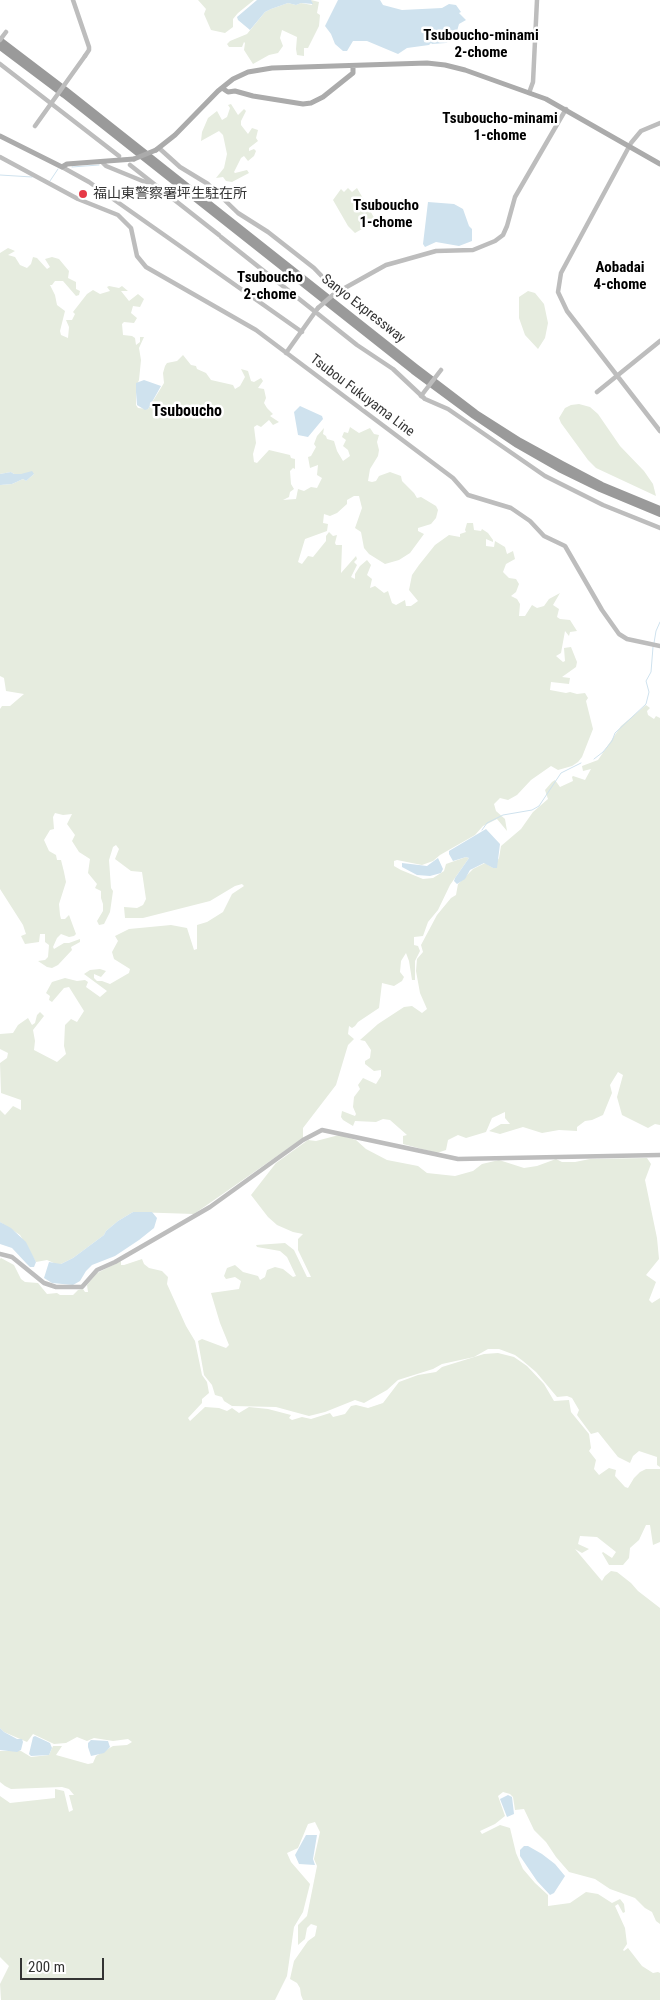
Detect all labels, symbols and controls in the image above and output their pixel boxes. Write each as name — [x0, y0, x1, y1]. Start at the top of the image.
district label: Tsuboucho-minami 2-chome — [423, 27, 539, 62]
district label: Tsuboucho-minami 1-chome — [442, 110, 558, 145]
place label: 福山東警察署坪生駐在所 — [93, 186, 247, 202]
marker: 福山東警察署坪生駐在所 — [77, 188, 89, 200]
district label: Tsuboucho 1-chome — [353, 197, 419, 232]
district label: Aobadai 4-chome — [593, 259, 647, 294]
district label: Tsuboucho 2-chome — [237, 269, 303, 304]
street label: Sanyo Expressway — [318, 271, 408, 347]
street label: Tsubou Fukuyama Line — [307, 351, 417, 441]
district label: Tsuboucho — [152, 402, 222, 422]
scale bar — [22, 1948, 106, 1980]
text: 200 m — [28, 1958, 65, 1976]

